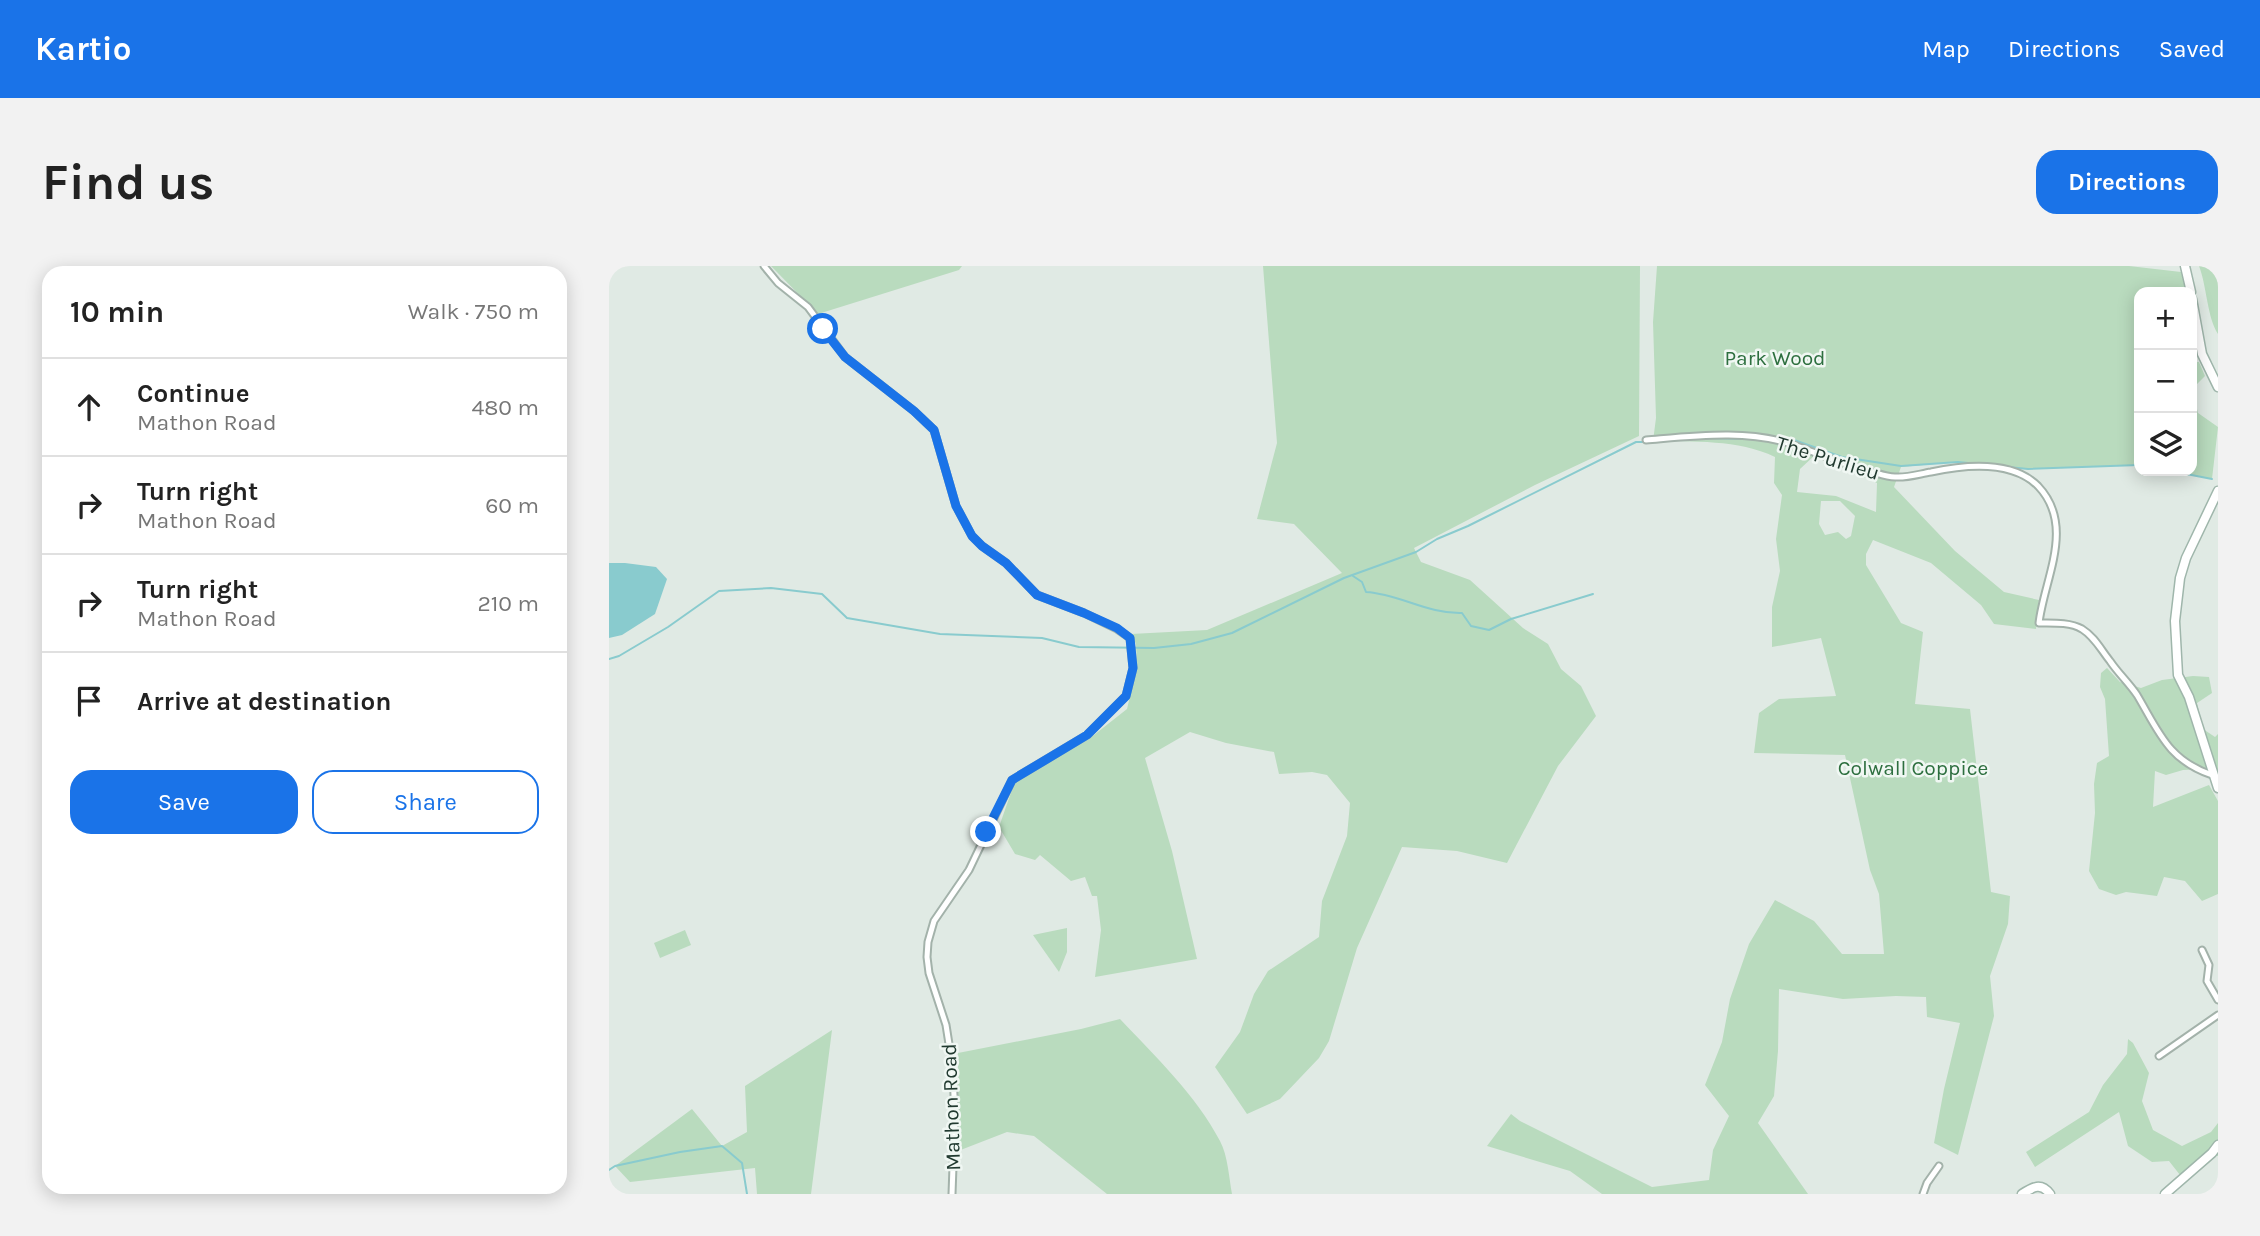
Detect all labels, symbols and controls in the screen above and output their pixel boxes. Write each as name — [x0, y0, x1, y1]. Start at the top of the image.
text: Kartio — [35, 30, 131, 68]
text: Map — [1922, 35, 1970, 63]
text: Directions — [2008, 35, 2121, 63]
text: Saved — [2159, 35, 2225, 63]
button: Directions — [2036, 150, 2218, 214]
text: Find us — [42, 154, 214, 211]
map controls — [2134, 287, 2197, 476]
button: + — [2134, 287, 2197, 350]
text: 10 min — [70, 294, 164, 330]
text: Walk · 750 m — [408, 298, 539, 325]
route start — [807, 313, 838, 344]
park label: Park Wood — [1724, 346, 1826, 370]
button: − — [2134, 350, 2197, 413]
text: Continue — [137, 378, 249, 409]
icon: ahead — [70, 388, 108, 426]
text: 480 m — [471, 394, 539, 421]
text: Mathon Road — [137, 409, 277, 436]
button: layers — [2134, 413, 2197, 476]
street label: The Purlieu — [1774, 431, 1882, 485]
text: Turn right — [137, 476, 258, 507]
icon: right — [70, 486, 108, 524]
text: 60 m — [485, 492, 539, 519]
text: Mathon Road — [137, 507, 277, 534]
text: Turn right — [137, 574, 258, 605]
icon: right — [70, 584, 108, 622]
text: 210 m — [477, 590, 539, 617]
text: Mathon Road — [137, 605, 277, 632]
icon: arrive — [70, 682, 108, 720]
text: Arrive at destination — [137, 686, 391, 717]
park label: Colwall Coppice — [1838, 756, 1988, 780]
button: Save — [70, 770, 298, 834]
button: Share — [312, 770, 539, 834]
route end — [970, 816, 1001, 847]
street label: Mathon Road — [937, 1043, 965, 1171]

